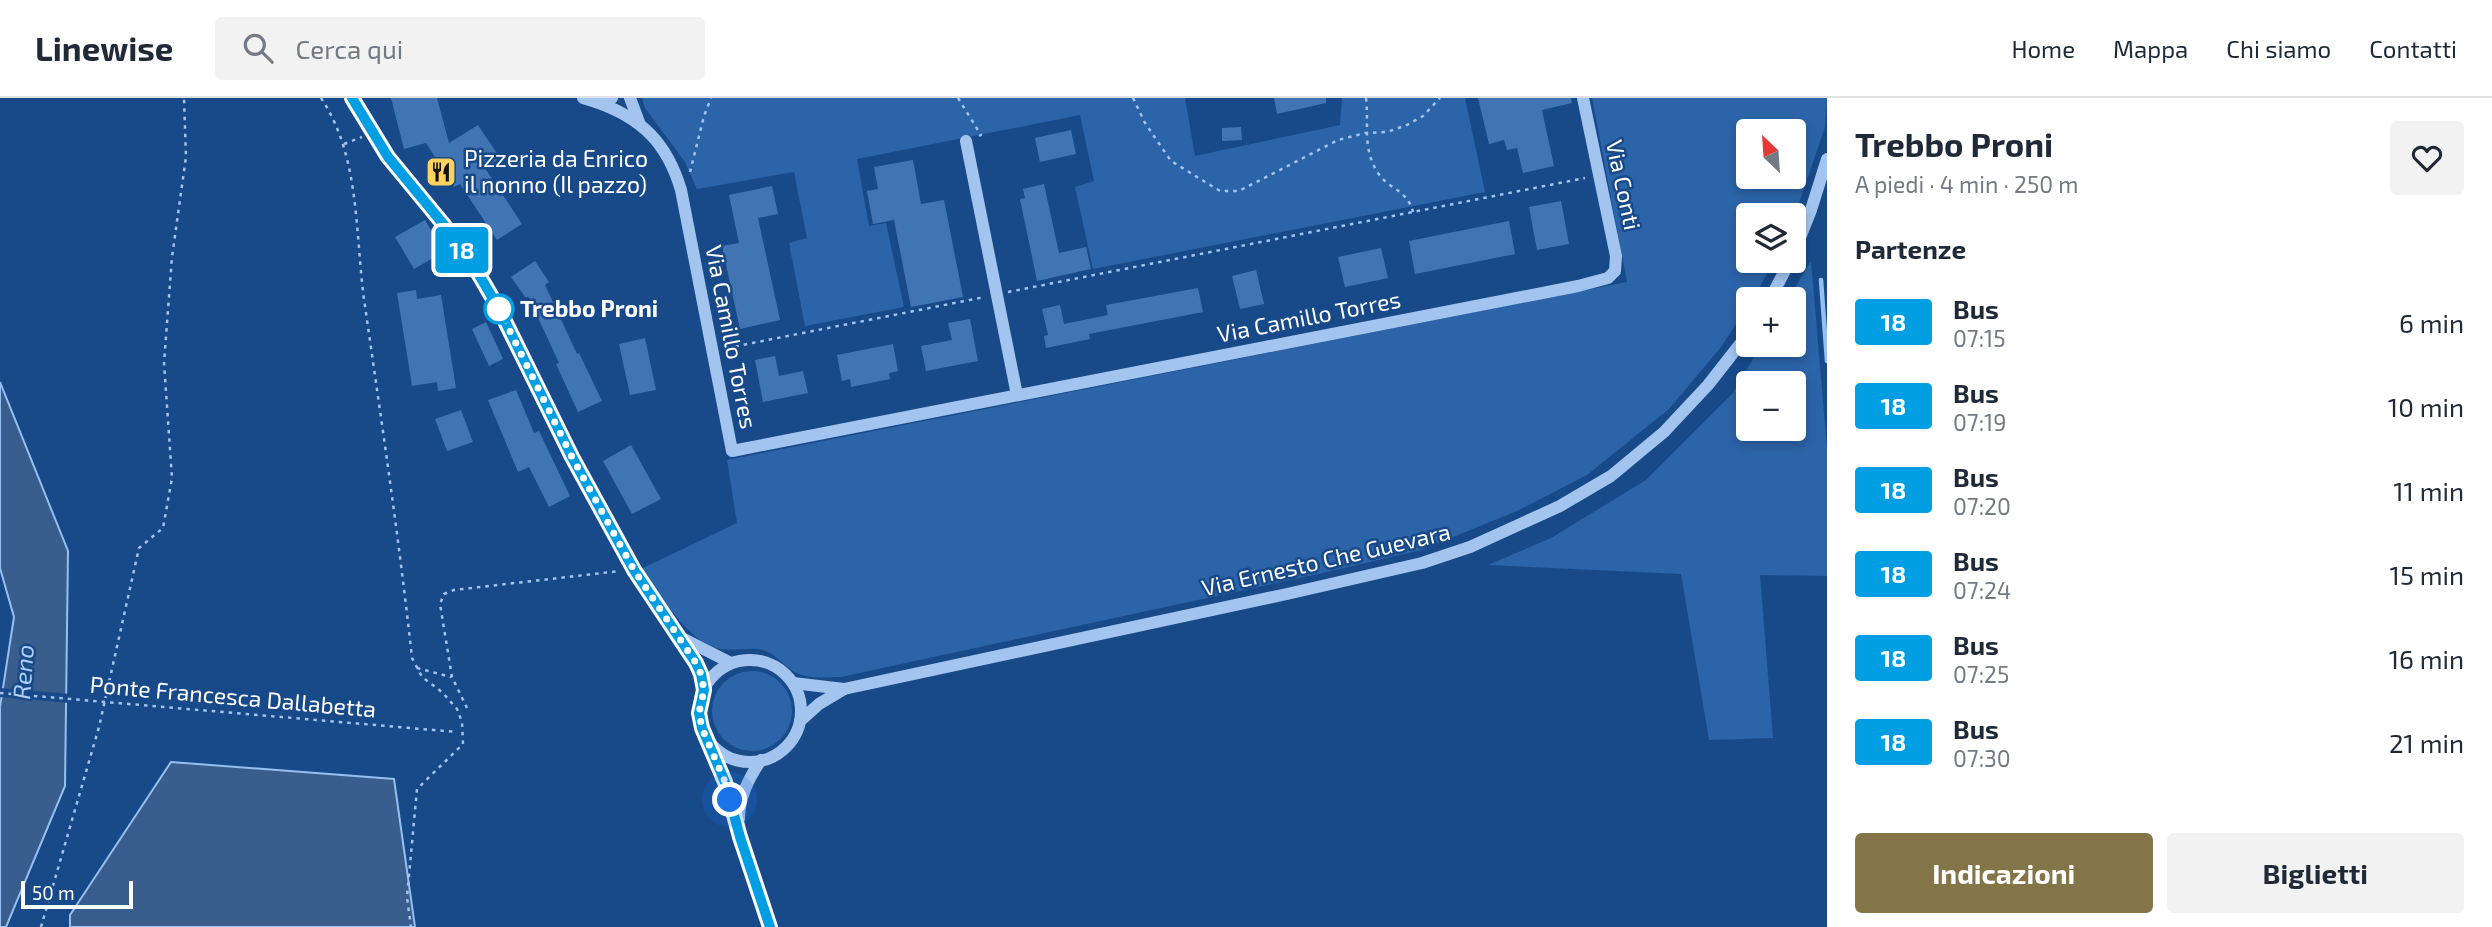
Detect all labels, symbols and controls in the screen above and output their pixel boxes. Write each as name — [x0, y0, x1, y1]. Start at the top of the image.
search box — [215, 17, 705, 80]
text: Linewise — [35, 28, 173, 68]
icon: search — [239, 29, 277, 67]
text: Cerca qui — [295, 33, 403, 64]
text: Home — [2011, 34, 2075, 63]
text: Mappa — [2113, 34, 2188, 63]
text: Chi siamo — [2226, 34, 2331, 63]
text: Contatti — [2369, 34, 2457, 63]
north arrow — [1736, 119, 1806, 189]
map controls — [1736, 119, 1806, 441]
button: heart — [2390, 121, 2464, 195]
text: Trebbo Proni — [1855, 124, 2053, 164]
street label: Via Conti — [1601, 137, 1647, 232]
place label: Pizzeria da Enrico il nonno (Il pazzo) — [464, 144, 648, 198]
restaurant icon: Pizzeria da Enrico il nonno (Il pazzo) — [424, 155, 458, 189]
text: A piedi · 4 min · 250 m — [1855, 170, 2078, 198]
button: layers — [1736, 203, 1806, 273]
line badge: 18 — [430, 227, 494, 273]
text: Partenze — [1855, 233, 1966, 264]
text: 18 — [449, 235, 475, 264]
street label: Via Camillo Torres — [700, 243, 764, 431]
street label: Via Camillo Torres — [1215, 284, 1403, 348]
button: + — [1736, 287, 1806, 357]
text: Bus — [1953, 293, 1999, 324]
marker: Trebbo Proni — [484, 294, 514, 324]
place label: Trebbo Proni — [520, 294, 658, 322]
text: 18 — [1881, 307, 1906, 336]
text: 6 min — [2399, 307, 2464, 338]
text: 07:15 — [1953, 324, 2006, 352]
button: − — [1736, 371, 1806, 441]
text: Bus — [1953, 377, 1999, 408]
text: 18 — [1881, 391, 1906, 420]
text: 10 min — [2388, 391, 2464, 422]
text: 07:19 — [1953, 408, 2006, 436]
text: Bus — [1953, 461, 1999, 492]
text: 18 — [1881, 475, 1906, 504]
text: 11 min — [2393, 475, 2464, 506]
text: 07:20 — [1953, 492, 2011, 520]
street label: Via Ernesto Che Guevara — [1199, 517, 1453, 601]
text: Bus — [1953, 545, 1999, 576]
text: 18 — [1881, 559, 1906, 588]
text: 15 min — [2390, 559, 2464, 590]
text: 07:24 — [1953, 576, 2011, 604]
text: Bus — [1953, 629, 1999, 660]
water label: Reno — [6, 643, 39, 700]
text: 18 — [1881, 643, 1906, 672]
text: 16 min — [2389, 643, 2464, 674]
text: 07:25 — [1953, 660, 2009, 688]
street label: Ponte Francesca Dallabetta — [89, 670, 377, 722]
text: Bus — [1953, 713, 1999, 744]
text: 18 — [1881, 727, 1906, 756]
text: 21 min — [2389, 727, 2464, 758]
text: 07:30 — [1953, 744, 2011, 772]
your location — [712, 782, 747, 817]
button: Indicazioni — [1855, 833, 2153, 913]
button: Biglietti — [2167, 833, 2464, 913]
scale bar — [21, 878, 133, 910]
text: 50 m — [32, 881, 75, 904]

